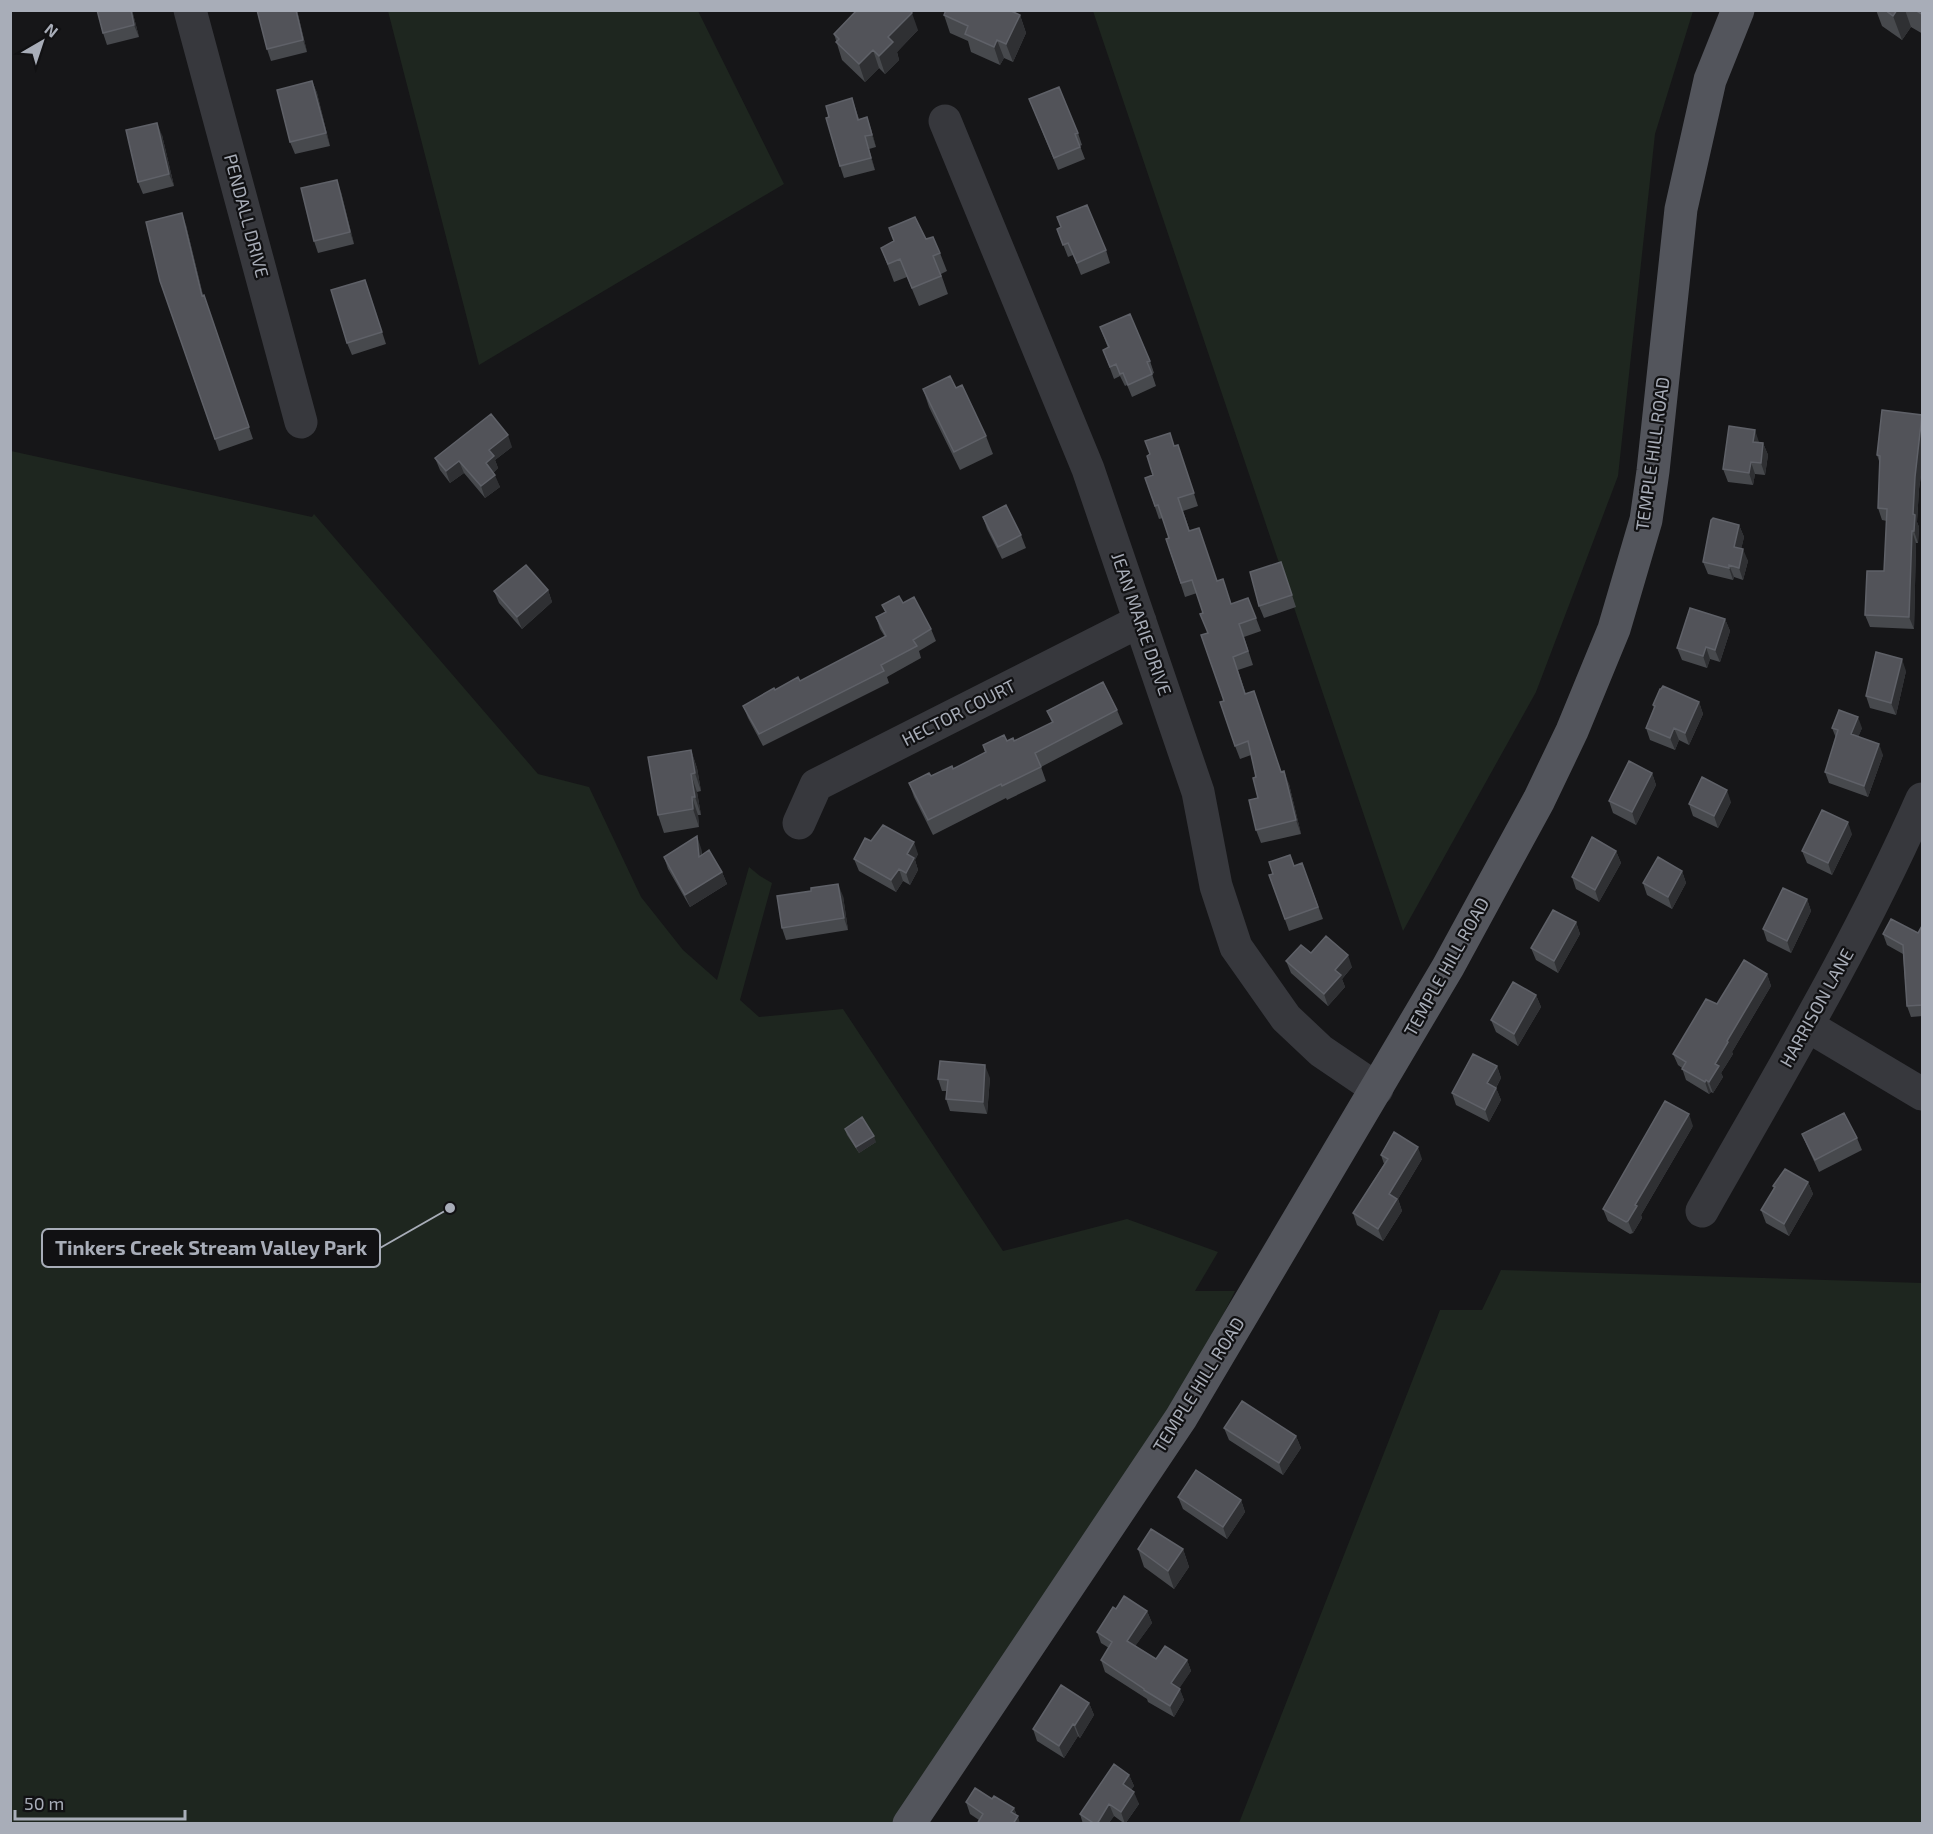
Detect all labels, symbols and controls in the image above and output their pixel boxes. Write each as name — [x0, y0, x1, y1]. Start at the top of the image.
north arrow — [12, 12, 72, 72]
text: N — [41, 19, 62, 41]
street label: PENDALL DRIVE — [220, 151, 274, 280]
street label: TEMPLE HILL ROAD — [1630, 375, 1674, 532]
street label: JEAN MARIE DRIVE — [1107, 549, 1177, 698]
street label: HECTOR COURT — [898, 674, 1020, 750]
street label: TEMPLE HILL ROAD — [1399, 893, 1493, 1040]
street label: HARRISON LANE — [1774, 944, 1858, 1071]
callout: Tinkers Creek Stream Valley Park — [42, 1229, 380, 1267]
text: Tinkers Creek Stream Valley Park — [55, 1235, 368, 1260]
street label: TEMPLE HILL ROAD — [1148, 1313, 1249, 1456]
scale bar — [15, 1783, 184, 1821]
text: 50 m — [24, 1792, 64, 1814]

